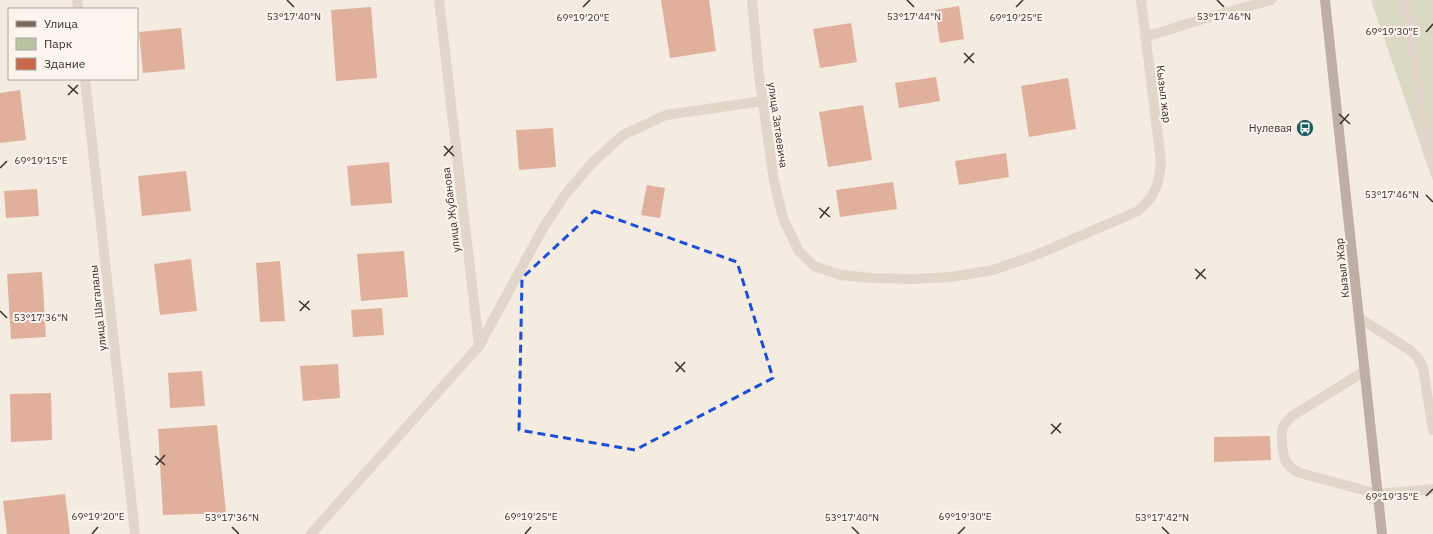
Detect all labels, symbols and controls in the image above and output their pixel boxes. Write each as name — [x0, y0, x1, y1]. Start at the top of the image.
legend — [8, 8, 138, 80]
text: 53°17'40"N — [267, 10, 321, 23]
text: 53°17'44"N — [887, 10, 941, 23]
text: 53°17'46"N — [1197, 10, 1251, 23]
text: 69°19'20"E — [556, 11, 610, 24]
text: 69°19'25"E — [989, 11, 1043, 24]
text: Улица — [44, 16, 78, 31]
text: 69°19'30"E — [1365, 25, 1419, 38]
text: Парк — [44, 36, 73, 51]
text: Здание — [44, 56, 86, 71]
street label: Кызыл жар — [1154, 64, 1174, 124]
street label: улица Затаевича — [765, 81, 791, 169]
bus stop icon: Нулевая — [1295, 118, 1315, 138]
place label: Нулевая — [1249, 121, 1292, 135]
text: 69°19'15"E — [14, 154, 68, 167]
street label: улица Жубанова — [439, 166, 463, 253]
text: 53°17'46"N — [1365, 188, 1419, 201]
street label: Кызыл Жар — [1332, 237, 1352, 299]
street label: улица Шагалалы — [87, 264, 109, 352]
text: 53°17'36"N — [14, 311, 68, 324]
text: 69°19'35"E — [1365, 490, 1419, 503]
text: 69°19'20"E — [71, 510, 125, 523]
text: 69°19'25"E — [504, 510, 558, 523]
text: 69°19'30"E — [938, 510, 992, 523]
text: 53°17'36"N — [205, 511, 259, 524]
text: 53°17'40"N — [825, 511, 879, 524]
text: 53°17'42"N — [1135, 511, 1189, 524]

